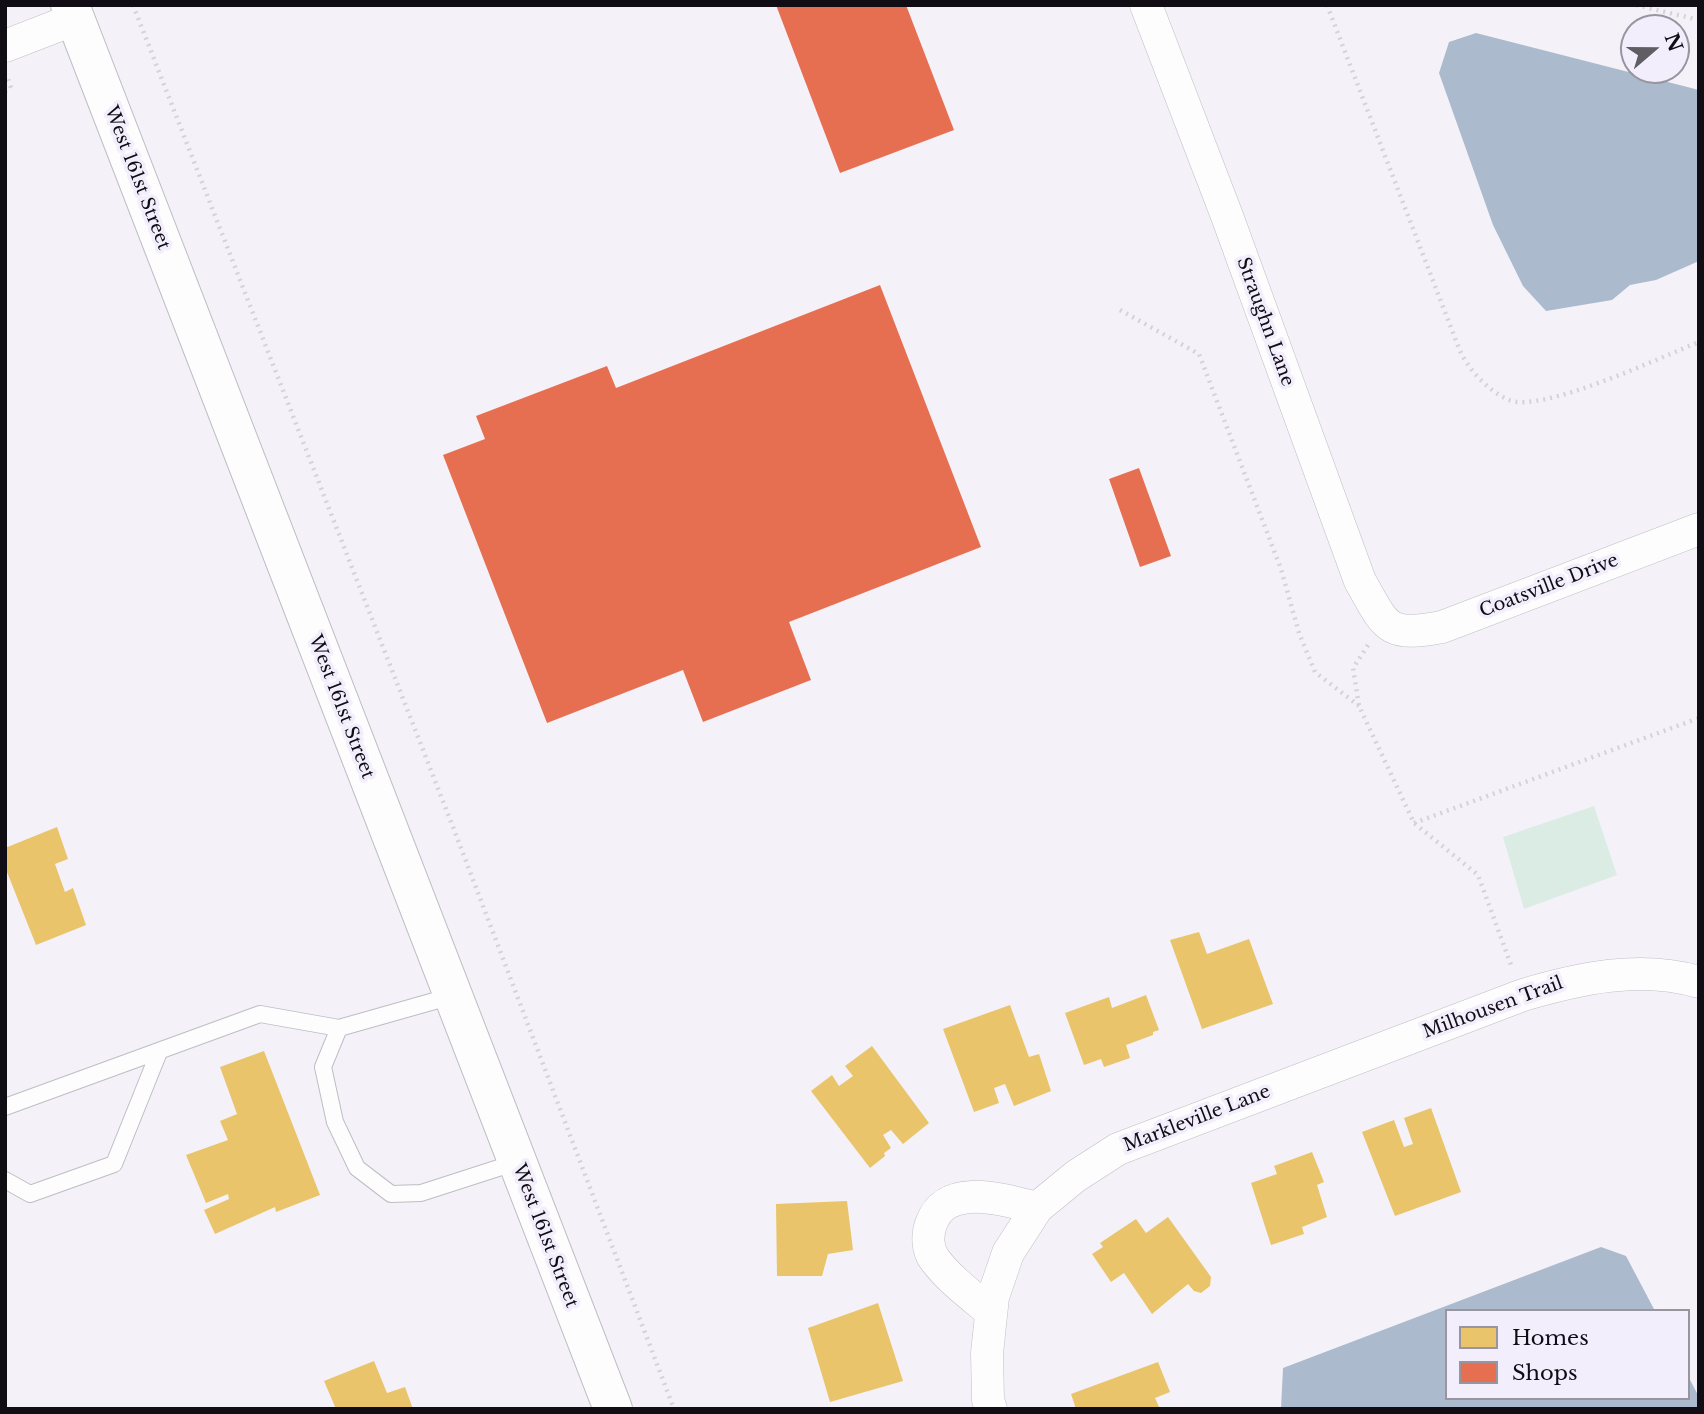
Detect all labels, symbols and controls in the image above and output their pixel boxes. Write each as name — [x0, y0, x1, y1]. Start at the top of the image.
north arrow — [1620, 14, 1690, 84]
text: N — [1659, 30, 1687, 55]
street label: West 161st Street — [100, 103, 174, 253]
street label: Straughn Lane — [1232, 255, 1298, 389]
street label: Coatsville Drive — [1477, 550, 1621, 622]
street label: West 161st Street — [304, 632, 378, 782]
street label: Milhousen Trail — [1420, 973, 1566, 1043]
street label: Markleville Lane — [1121, 1081, 1273, 1157]
street label: West 161st Street — [508, 1161, 582, 1311]
legend — [1445, 1309, 1690, 1400]
text: Homes — [1512, 1325, 1589, 1351]
text: Shops — [1512, 1360, 1578, 1386]

